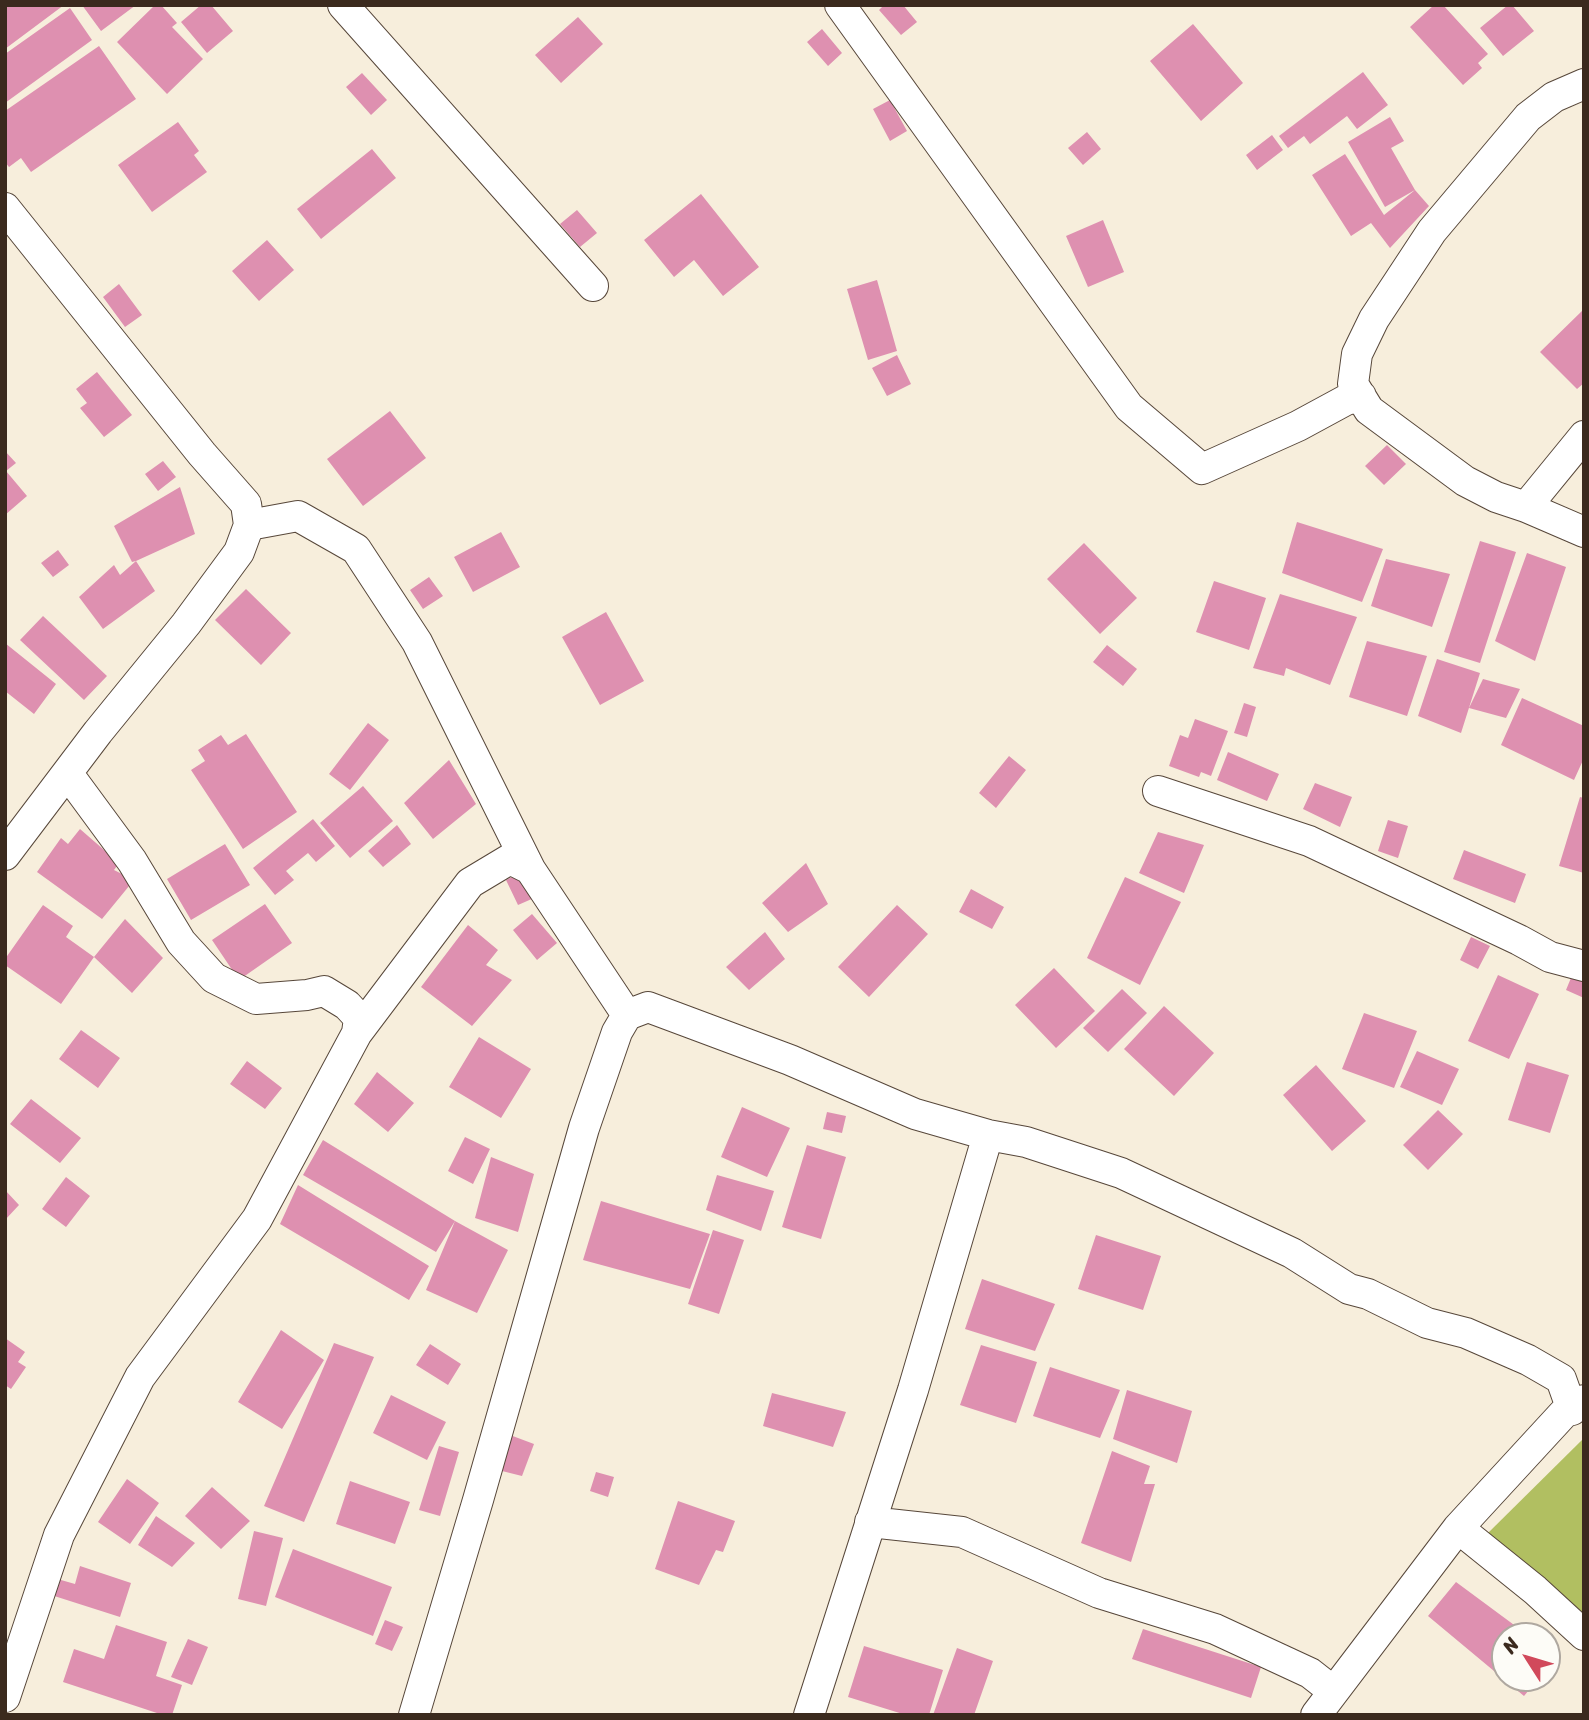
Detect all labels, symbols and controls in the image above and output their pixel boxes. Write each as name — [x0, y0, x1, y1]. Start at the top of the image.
north arrow — [1491, 1622, 1561, 1692]
text: N — [1493, 1630, 1528, 1660]

